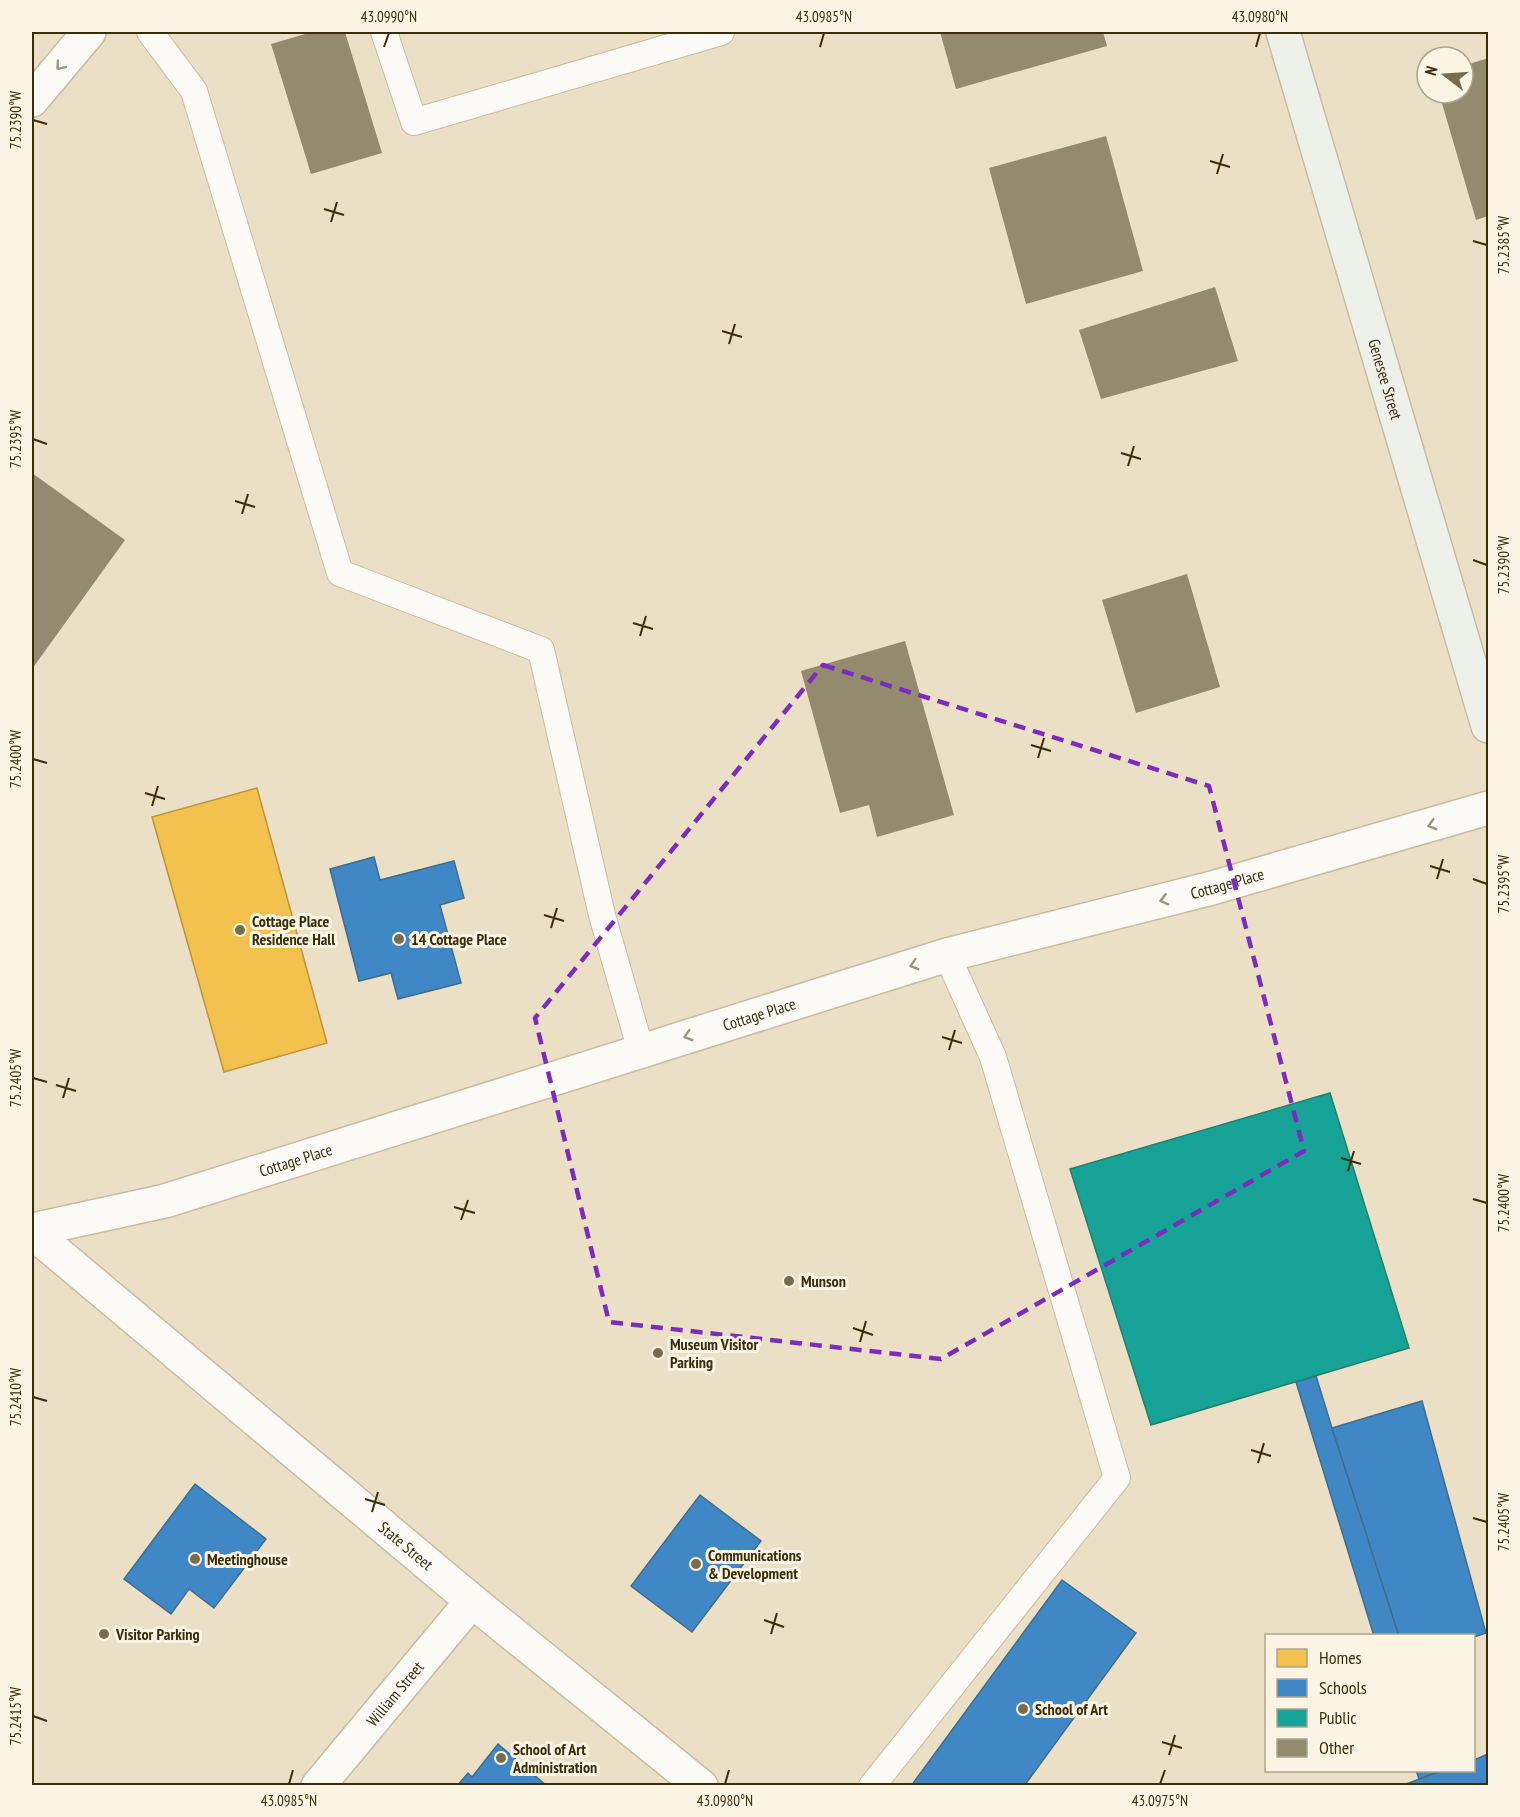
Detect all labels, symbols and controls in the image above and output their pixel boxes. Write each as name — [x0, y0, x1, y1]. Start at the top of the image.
text: 43.0990°N — [361, 7, 417, 26]
text: 43.0985°N — [796, 7, 852, 26]
text: 43.0980°N — [1232, 7, 1288, 26]
north arrow — [1415, 45, 1475, 105]
one-way arrow — [56, 59, 67, 70]
text: N — [1420, 64, 1441, 78]
text: 75.2390°W — [6, 91, 25, 149]
text: 75.2385°W — [1494, 216, 1513, 274]
street label: Genesee Street — [1364, 336, 1407, 422]
text: 75.2395°W — [6, 410, 25, 468]
text: 75.2390°W — [1494, 536, 1513, 594]
text: 75.2400°W — [6, 730, 25, 788]
one-way arrow — [1427, 818, 1438, 830]
text: 75.2395°W — [1494, 855, 1513, 913]
street label: Cottage Place — [1188, 864, 1266, 903]
one-way arrow — [1159, 893, 1169, 906]
place label: Cottage Place Residence Hall — [252, 911, 335, 949]
marker: Cottage Place Residence Hall — [233, 923, 247, 937]
place label: 14 Cottage Place — [411, 929, 507, 949]
marker: 14 Cottage Place — [392, 932, 406, 946]
one-way arrow — [909, 958, 920, 970]
street label: Cottage Place — [720, 993, 798, 1035]
one-way arrow — [683, 1029, 694, 1041]
text: 75.2405°W — [6, 1049, 25, 1107]
street label: Cottage Place — [257, 1139, 335, 1181]
text: 75.2400°W — [1494, 1174, 1513, 1232]
place label: Munson — [801, 1271, 846, 1291]
marker: Munson — [782, 1274, 796, 1288]
place label: Museum Visitor Parking — [670, 1334, 758, 1372]
marker: Museum Visitor Parking — [651, 1346, 665, 1360]
text: 75.2410°W — [6, 1368, 25, 1426]
text: 75.2405°W — [1494, 1493, 1513, 1551]
street label: State Street — [375, 1517, 438, 1575]
place label: Communications & Development — [708, 1545, 802, 1583]
place label: Meetinghouse — [207, 1549, 288, 1569]
marker: Meetinghouse — [188, 1552, 202, 1566]
marker: Communications & Development — [689, 1557, 703, 1571]
place label: Visitor Parking — [115, 1624, 200, 1644]
marker: Visitor Parking — [97, 1627, 111, 1641]
legend — [1265, 1634, 1475, 1772]
text: Homes — [1319, 1646, 1362, 1669]
street label: William Street — [362, 1657, 428, 1730]
text: Schools — [1319, 1676, 1367, 1699]
text: 75.2415°W — [6, 1687, 25, 1745]
place label: School of Art — [1035, 1699, 1108, 1719]
marker: School of Art — [1016, 1702, 1030, 1716]
text: Public — [1319, 1706, 1357, 1729]
text: Other — [1319, 1736, 1354, 1759]
place label: School of Art Administration — [512, 1739, 597, 1777]
marker: School of Art Administration — [494, 1751, 508, 1765]
text: 43.0985°N — [261, 1791, 317, 1810]
text: 43.0980°N — [697, 1791, 753, 1810]
text: 43.0975°N — [1132, 1791, 1188, 1810]

